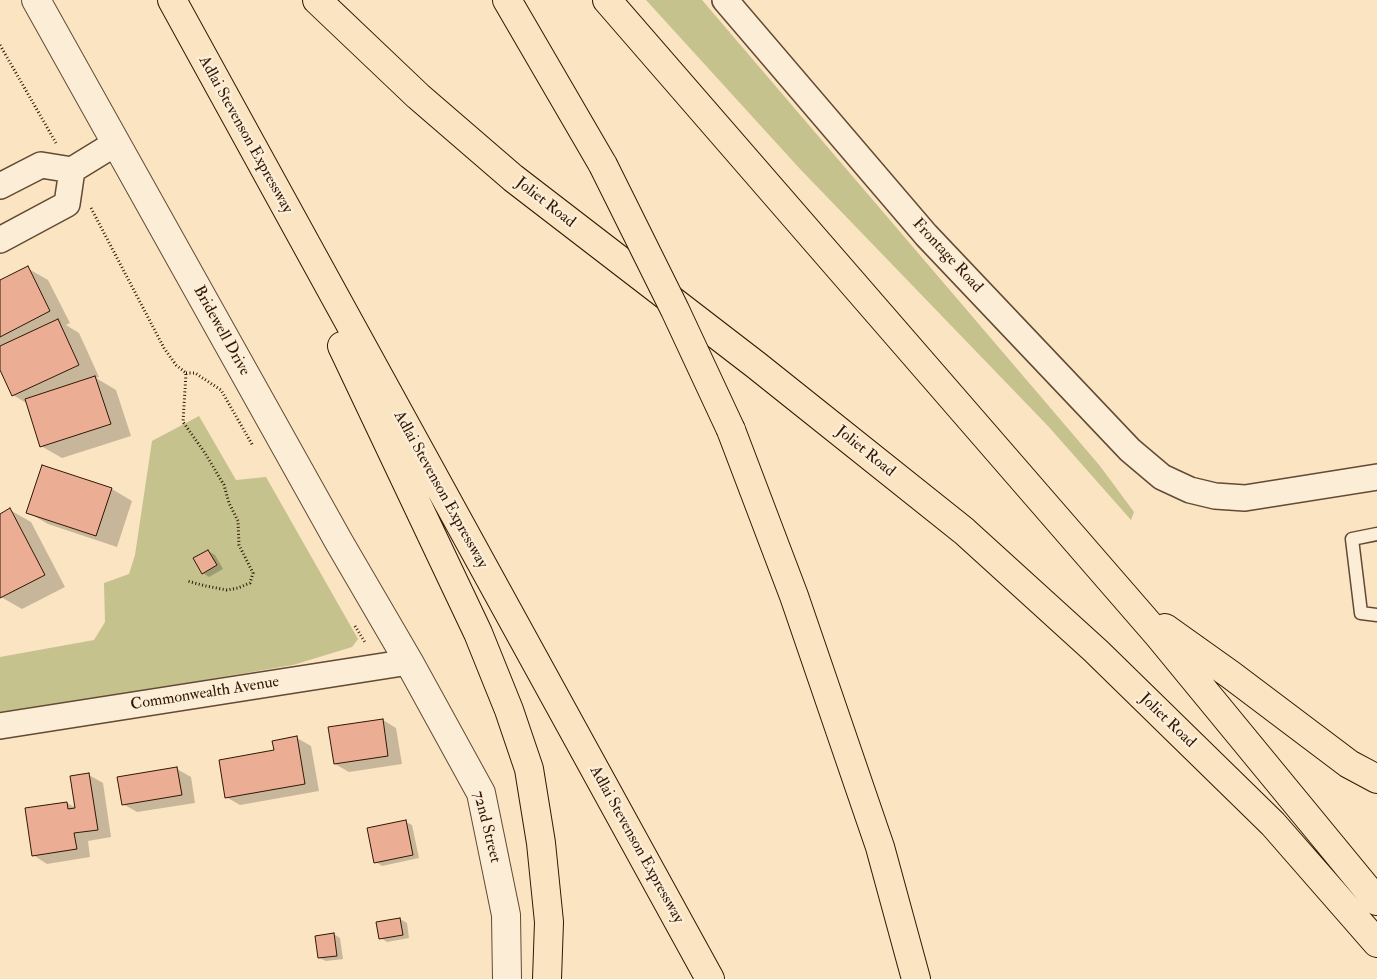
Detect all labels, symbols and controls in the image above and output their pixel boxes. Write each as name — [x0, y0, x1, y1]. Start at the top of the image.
street label: Adlai Stevenson Expressway — [194, 53, 296, 217]
street label: Joliet Road — [511, 174, 579, 232]
street label: Frontage Road — [908, 215, 986, 297]
street label: Bridewell Drive — [188, 283, 254, 379]
street label: Adlai Stevenson Expressway — [389, 408, 491, 572]
street label: Joliet Road — [831, 422, 899, 482]
street label: Commonwealth Avenue — [129, 673, 281, 715]
street label: Joliet Road — [1135, 690, 1199, 752]
street label: Adlai Stevenson Expressway — [585, 763, 687, 927]
street label: 72nd Street — [468, 789, 504, 865]

